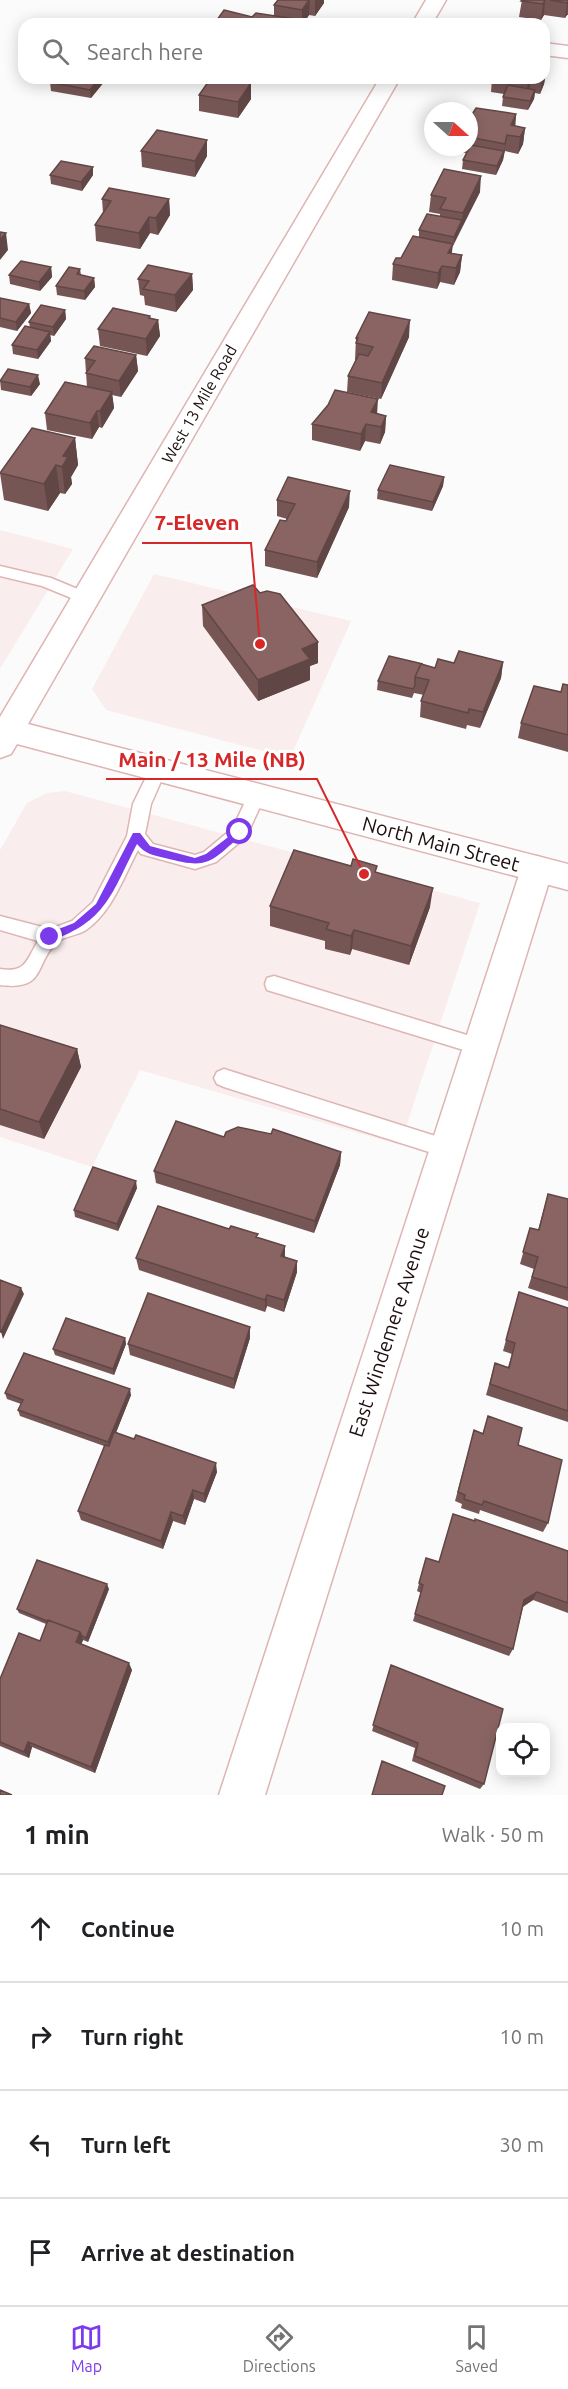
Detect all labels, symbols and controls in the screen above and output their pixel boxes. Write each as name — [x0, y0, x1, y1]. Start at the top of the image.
search box — [18, 18, 550, 84]
icon: search — [39, 35, 72, 68]
text: Search here — [87, 39, 203, 64]
north arrow — [424, 102, 478, 156]
street label: West 13 Mile Road — [158, 342, 240, 466]
callout: 7-Eleven — [142, 504, 251, 543]
text: 7-Eleven — [154, 510, 240, 534]
callout: Main / 13 Mile (NB) — [106, 740, 317, 779]
text: Main / 13 Mile (NB) — [118, 747, 306, 771]
street label: North Main Street — [360, 811, 522, 876]
route start — [226, 818, 252, 844]
route end — [36, 923, 62, 949]
street label: East Windemere Avenue — [344, 1224, 433, 1440]
map controls — [496, 1723, 550, 1777]
button: locate — [496, 1723, 550, 1777]
text: 1 min — [24, 1820, 90, 1849]
text: Walk · 50 m — [442, 1823, 544, 1846]
icon: ahead — [24, 1912, 57, 1945]
text: Continue — [81, 1916, 175, 1941]
text: 10 m — [500, 1917, 544, 1940]
icon: right — [24, 2020, 57, 2053]
text: Turn right — [81, 2024, 183, 2049]
text: 10 m — [500, 2025, 544, 2048]
icon: left — [24, 2128, 57, 2161]
text: Turn left — [81, 2132, 171, 2157]
text: 30 m — [500, 2133, 544, 2156]
icon: arrive — [24, 2236, 57, 2269]
text: Arrive at destination — [81, 2240, 295, 2265]
tab: Map — [70, 2321, 103, 2375]
tab: Directions — [243, 2321, 316, 2375]
tab: Saved — [456, 2321, 498, 2375]

